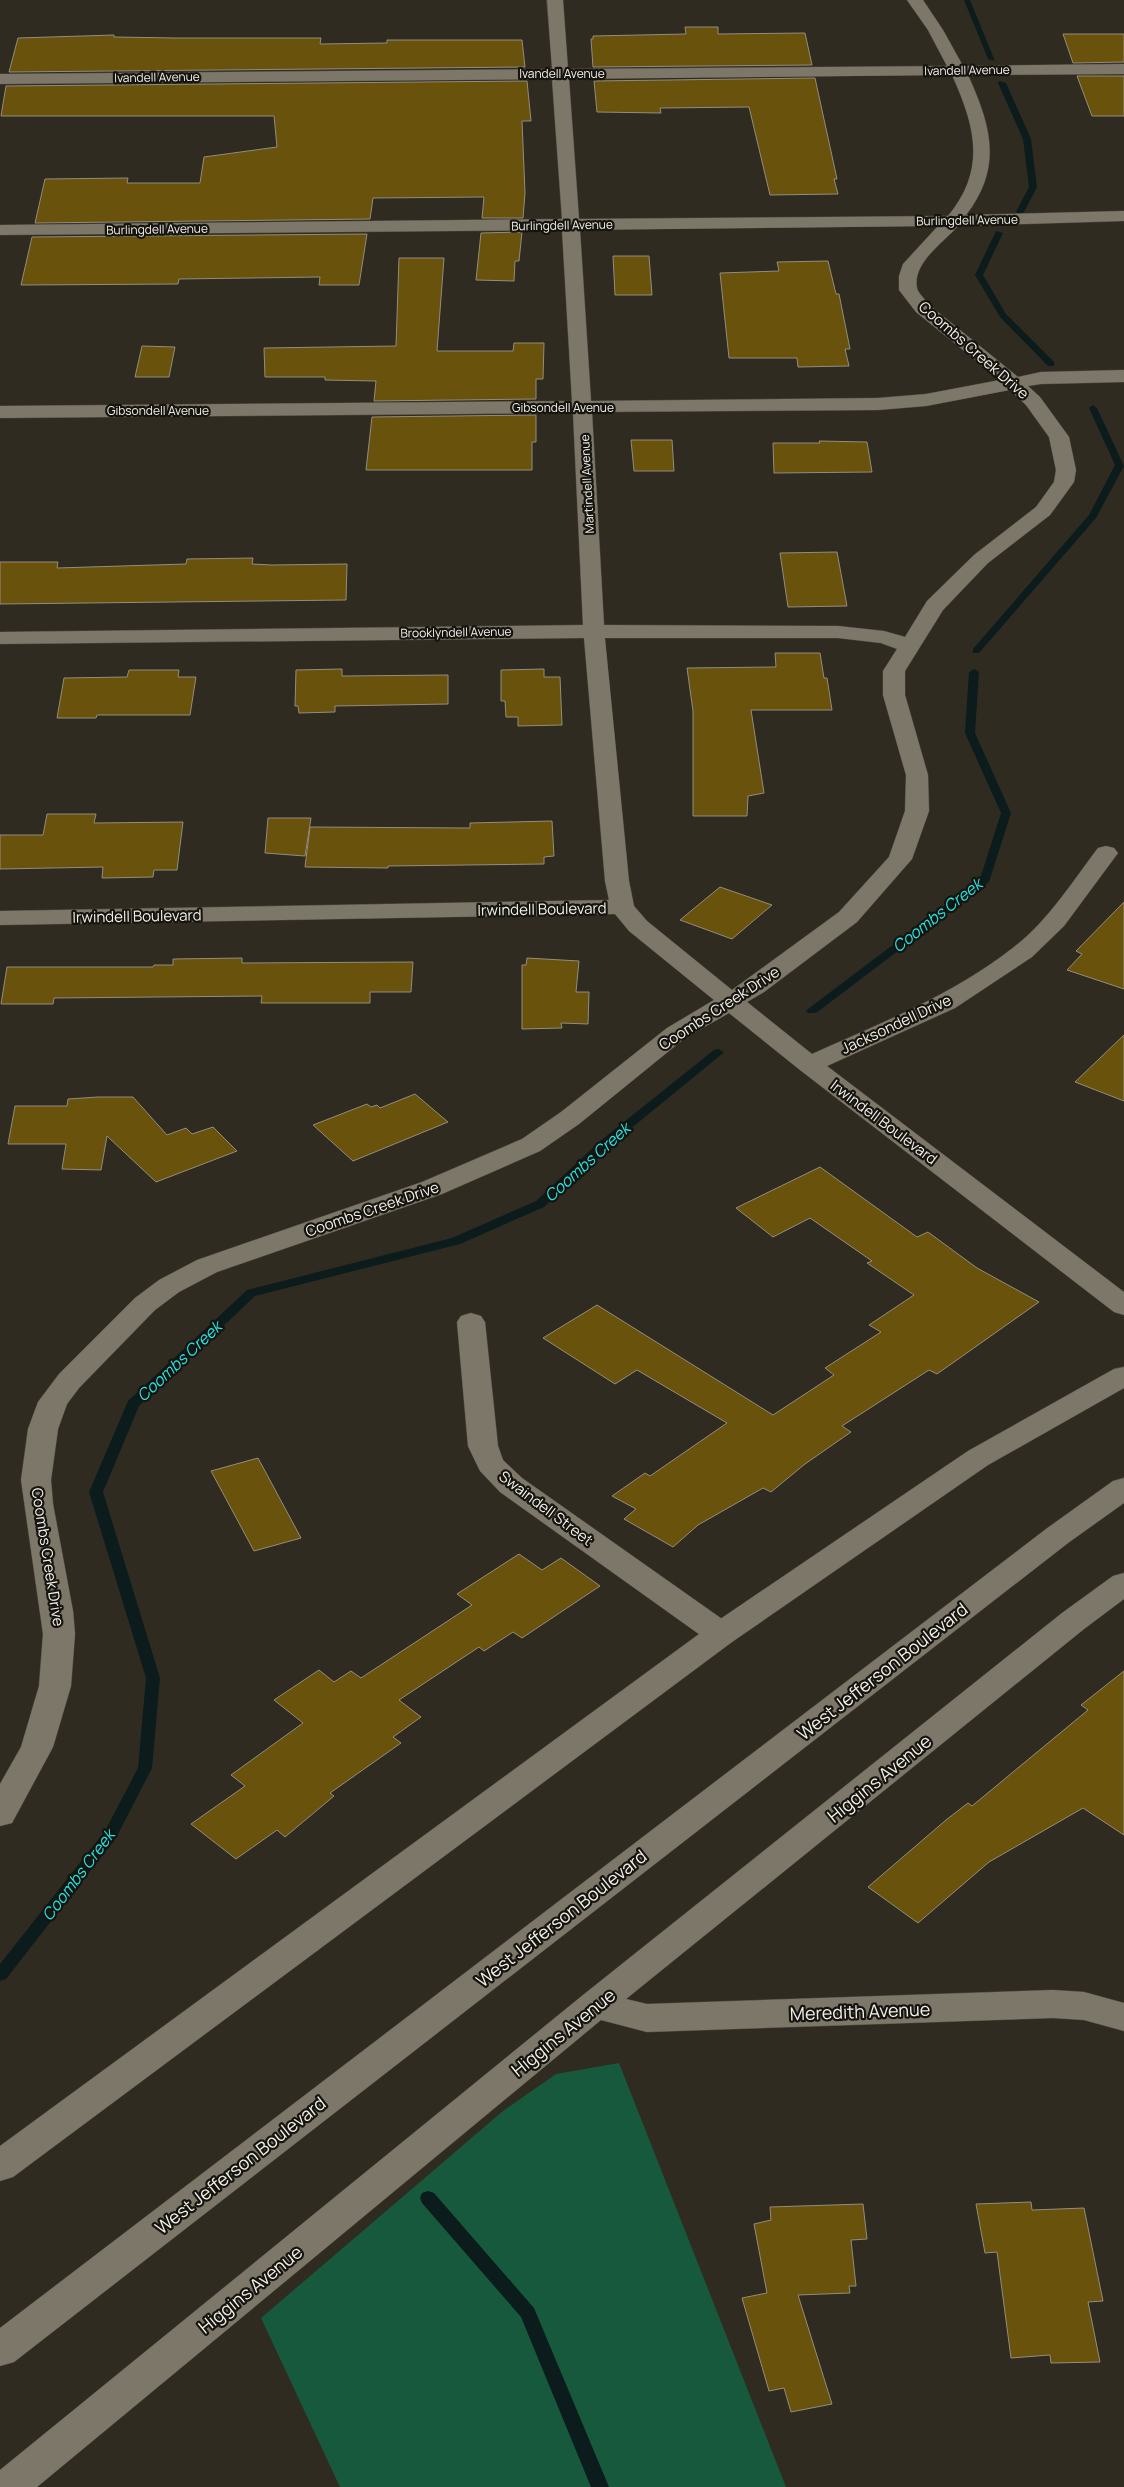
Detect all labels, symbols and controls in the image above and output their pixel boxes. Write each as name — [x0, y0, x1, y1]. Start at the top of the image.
street label: Ivandell Avenue — [924, 61, 1010, 79]
street label: Ivandell Avenue — [519, 65, 605, 82]
street label: Ivandell Avenue — [114, 68, 200, 86]
street label: Burlingdell Avenue — [916, 211, 1018, 229]
street label: Burlingdell Avenue — [511, 216, 613, 234]
street label: Burlingdell Avenue — [106, 220, 208, 238]
street label: Coombs Creek Drive — [914, 296, 1034, 404]
street label: Gibsondell Avenue — [512, 399, 614, 416]
street label: Gibsondell Avenue — [107, 402, 209, 419]
street label: Martindell Avenue — [576, 434, 598, 534]
street label: Brooklyndell Avenue — [400, 623, 512, 641]
water label: Coombs Creek — [887, 872, 988, 957]
street label: Irwindell Boulevard — [477, 897, 607, 921]
street label: Irwindell Boulevard — [72, 904, 202, 928]
street label: Coombs Creek Drive — [655, 961, 784, 1055]
street label: Jacksondell Drive — [838, 989, 955, 1059]
street label: Irwindell Boulevard — [826, 1075, 942, 1169]
water label: Coombs Creek — [539, 1116, 636, 1207]
street label: Coombs Creek Drive — [302, 1176, 442, 1242]
water label: Coombs Creek — [132, 1315, 228, 1406]
street label: Swaindell Street — [495, 1466, 597, 1550]
street label: Coombs Creek Drive — [27, 1486, 69, 1628]
street label: West Jefferson Boulevard — [792, 1597, 972, 1745]
street label: Higgins Avenue — [822, 1729, 936, 1827]
water label: Coombs Creek — [37, 1823, 121, 1925]
street label: West Jefferson Boulevard — [471, 1844, 651, 1992]
street label: Higgins Avenue — [506, 1983, 620, 2081]
street label: Meredith Avenue — [789, 1997, 931, 2025]
street label: West Jefferson Boulevard — [150, 2091, 330, 2239]
street label: Higgins Avenue — [193, 2240, 307, 2338]

